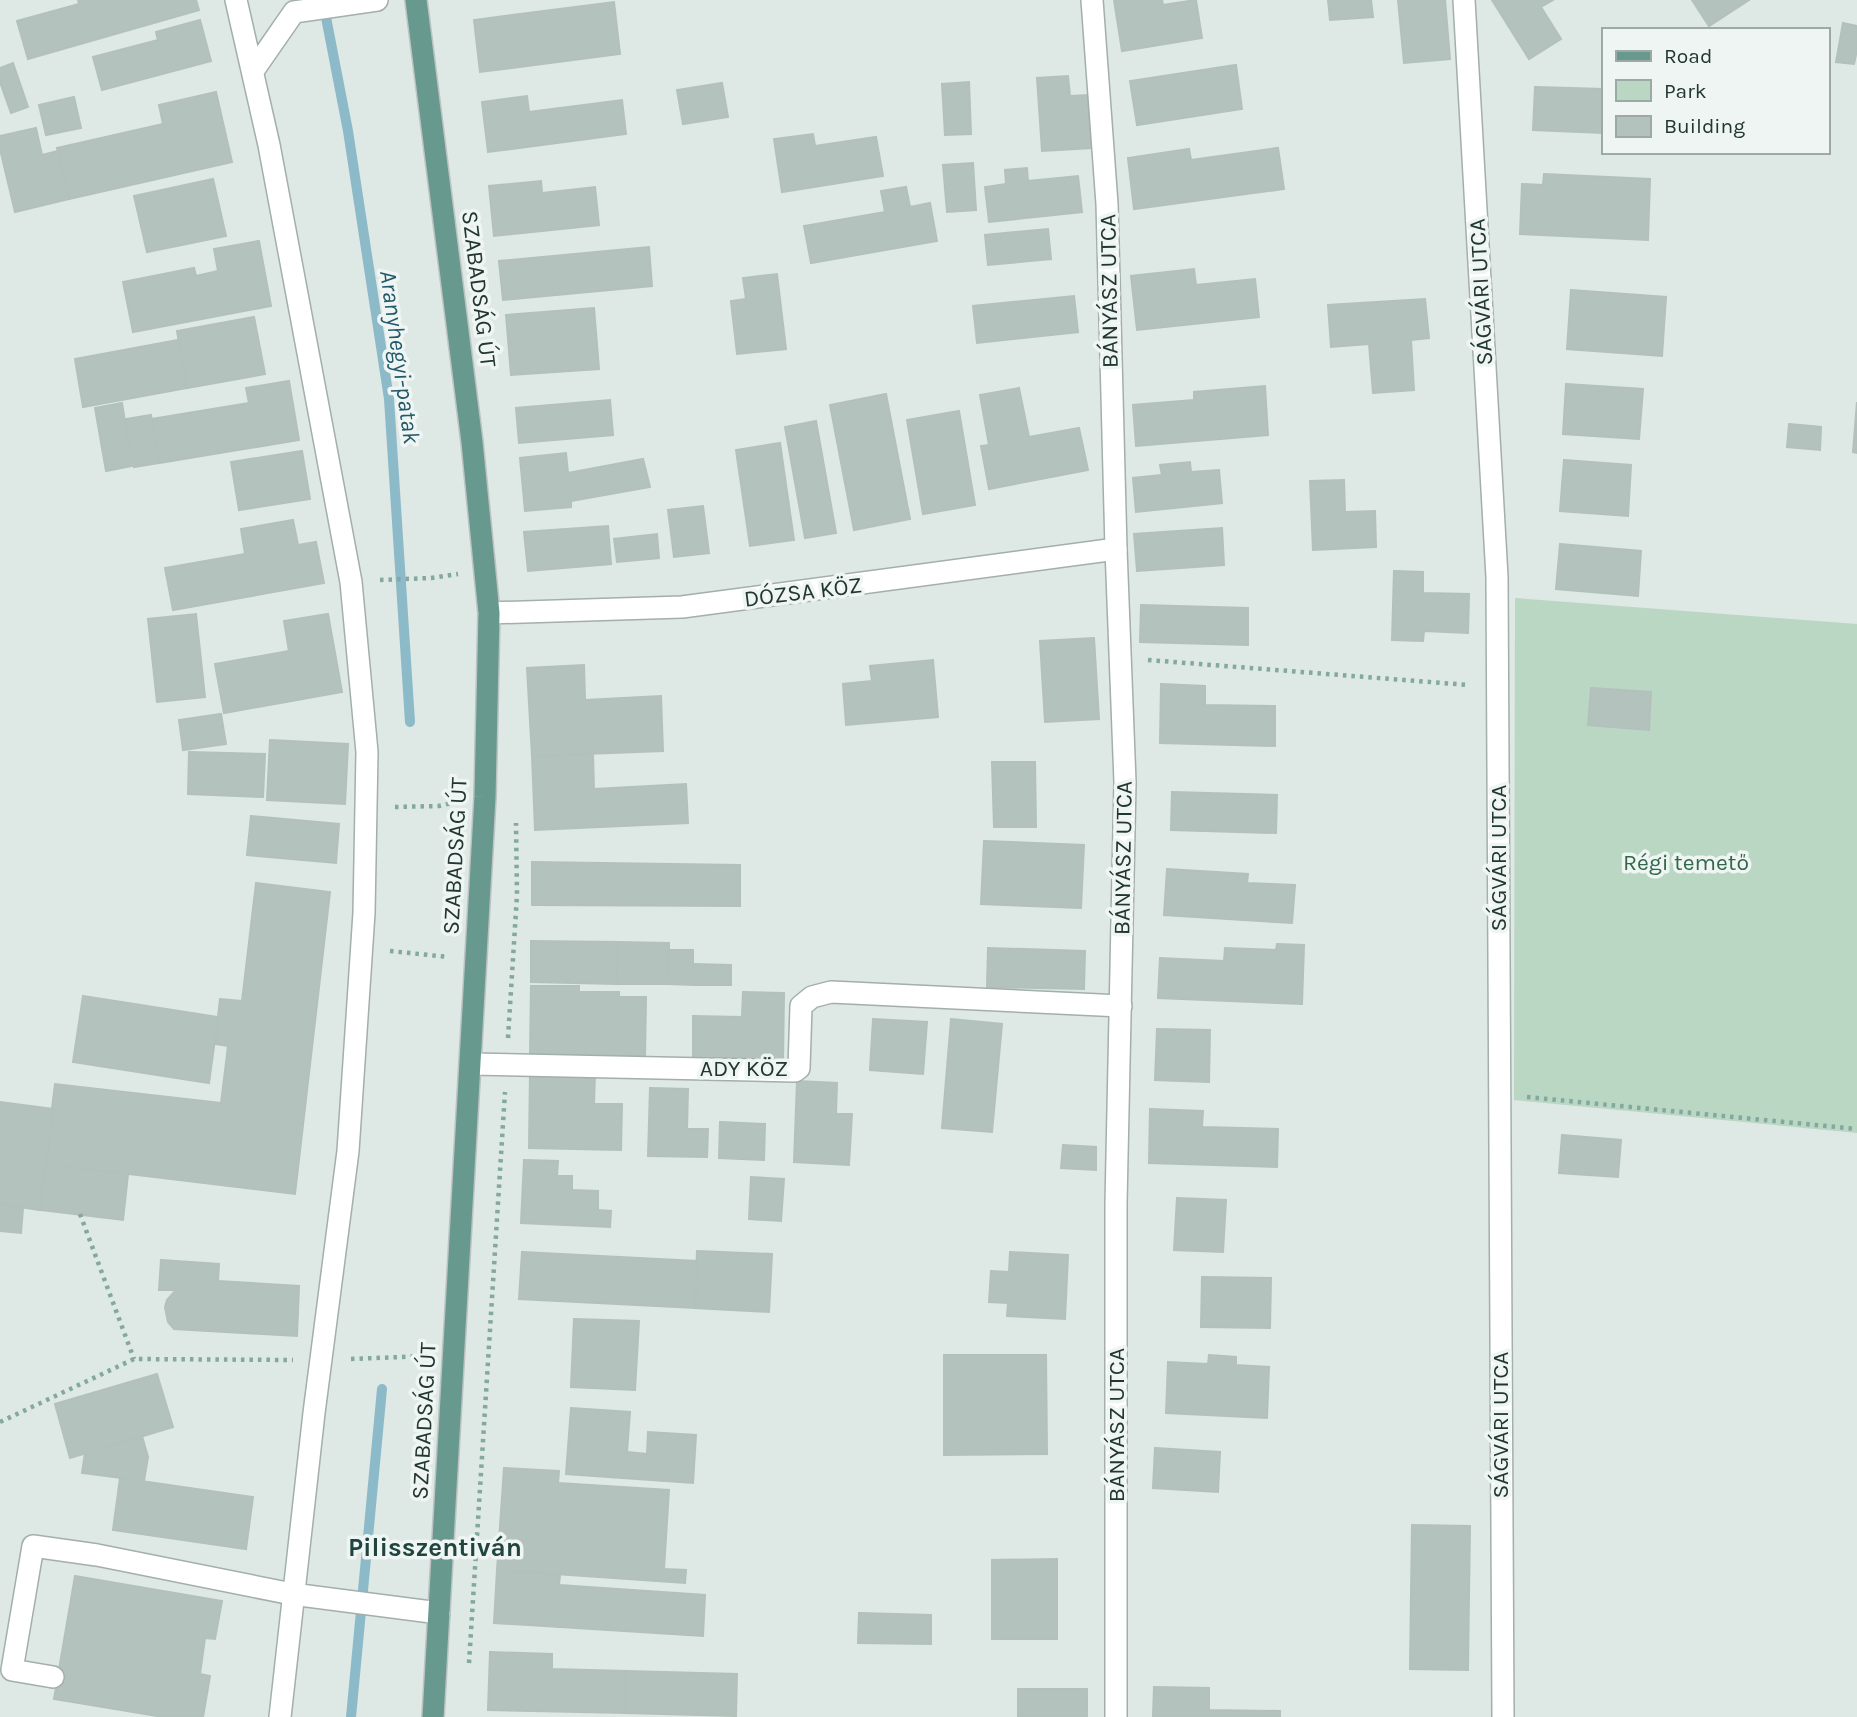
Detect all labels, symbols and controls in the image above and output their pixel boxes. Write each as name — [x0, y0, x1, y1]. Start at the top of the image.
legend — [1602, 28, 1829, 154]
text: Road — [1664, 44, 1712, 68]
text: Park — [1664, 79, 1707, 103]
text: Building — [1664, 114, 1745, 138]
street label: SZABADSÁG ÚT — [456, 209, 502, 369]
street label: BÁNYÁSZ UTCA — [1094, 214, 1124, 368]
street label: SÁGVÁRI UTCA — [1464, 218, 1498, 366]
water label: Aranyhegyi-patak — [374, 269, 426, 446]
street label: DÓZSA KÖZ — [742, 571, 864, 613]
street label: SZABADSÁG ÚT — [437, 776, 473, 935]
street label: BÁNYÁSZ UTCA — [1108, 781, 1138, 935]
street label: SÁGVÁRI UTCA — [1485, 784, 1512, 932]
park label: Régi temető — [1623, 849, 1749, 876]
street label: ADY KÖZ — [700, 1055, 788, 1082]
street label: SZABADSÁG ÚT — [406, 1341, 442, 1500]
street label: BÁNYÁSZ UTCA — [1103, 1348, 1130, 1502]
street label: SÁGVÁRI UTCA — [1487, 1351, 1514, 1499]
district label: Pilisszentiván — [348, 1532, 522, 1563]

